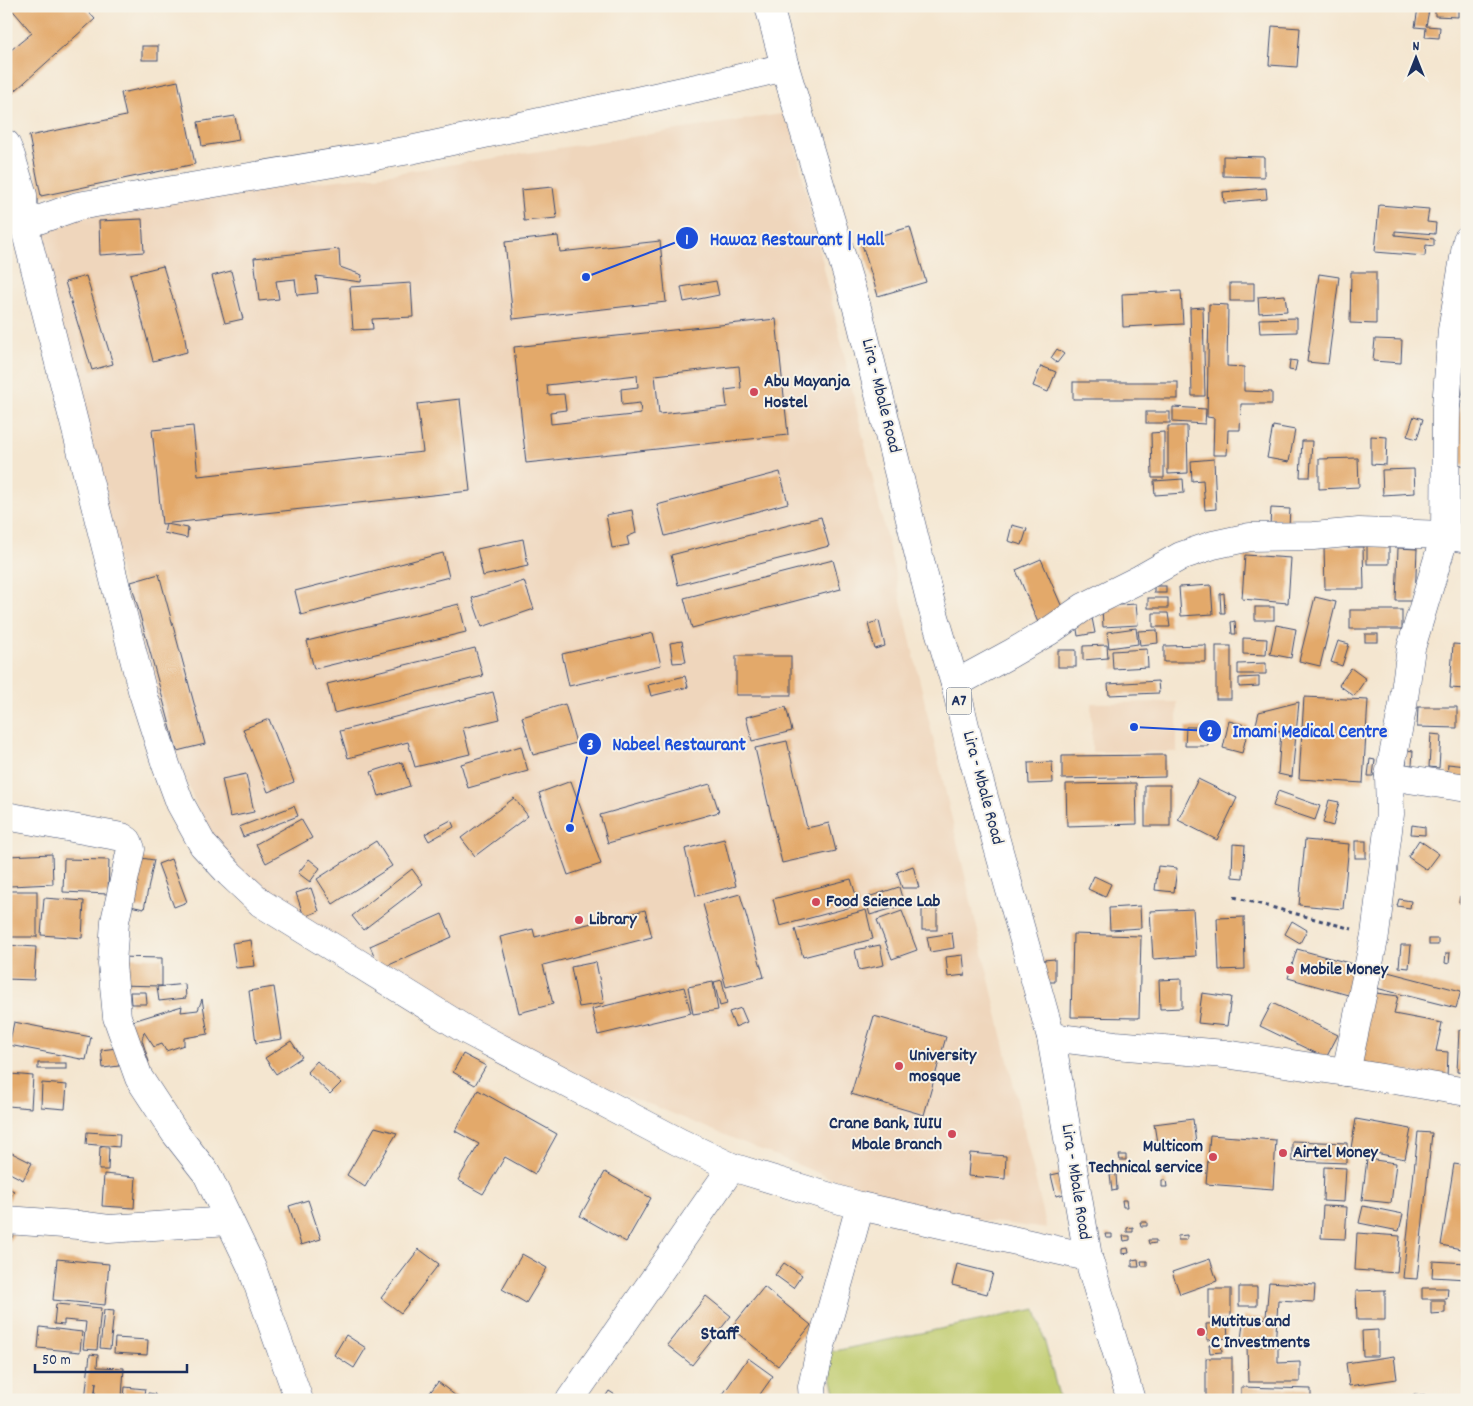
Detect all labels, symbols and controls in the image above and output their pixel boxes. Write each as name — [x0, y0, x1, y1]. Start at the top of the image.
north arrow — [1390, 32, 1440, 82]
text: N — [1413, 37, 1420, 57]
callout: Hawaz Restaurant | Hall — [675, 221, 894, 255]
text: Hawaz Restaurant | Hall — [710, 228, 885, 255]
text: 1 — [685, 230, 689, 252]
street label: Lira - Mbale Road — [854, 336, 906, 456]
place label: Abu Mayanja Hostel — [764, 370, 850, 416]
marker: Abu Mayanja Hostel — [748, 386, 760, 398]
road number: A7 — [946, 688, 972, 714]
callout: Imami Medical Centre — [1198, 714, 1397, 748]
text: Imami Medical Centre — [1233, 720, 1387, 747]
text: 2 — [1207, 722, 1213, 744]
callout: Nabeel Restaurant — [577, 727, 756, 761]
street label: Lira - Mbale Road — [955, 728, 1009, 848]
text: Nabeel Restaurant — [612, 733, 746, 760]
text: 3 — [587, 735, 594, 757]
place label: Food Science Lab — [826, 890, 940, 915]
marker: Food Science Lab — [810, 896, 822, 908]
place label: Library — [589, 908, 637, 933]
marker: Library — [573, 914, 585, 926]
place label: Mobile Money — [1300, 958, 1389, 983]
marker: Mobile Money — [1284, 964, 1296, 976]
place label: University mosque — [909, 1044, 977, 1090]
marker: University mosque — [893, 1060, 905, 1072]
place label: Crane Bank, IUIU Mbale Branch — [829, 1112, 942, 1158]
street label: Lira - Mbale Road — [1054, 1122, 1096, 1242]
marker: Crane Bank, IUIU Mbale Branch — [946, 1128, 958, 1140]
place label: Multicom Technical service — [1089, 1135, 1203, 1181]
place label: Airtel Money — [1293, 1141, 1379, 1166]
marker: Airtel Money — [1277, 1147, 1289, 1159]
marker: Multicom Technical service — [1207, 1151, 1219, 1163]
place label: Mutitus and C Investments — [1211, 1310, 1311, 1356]
district label: Staff — [700, 1321, 740, 1349]
marker: Mutitus and C Investments — [1195, 1326, 1207, 1338]
scale bar — [35, 1341, 188, 1373]
text: 50 m — [42, 1350, 71, 1372]

